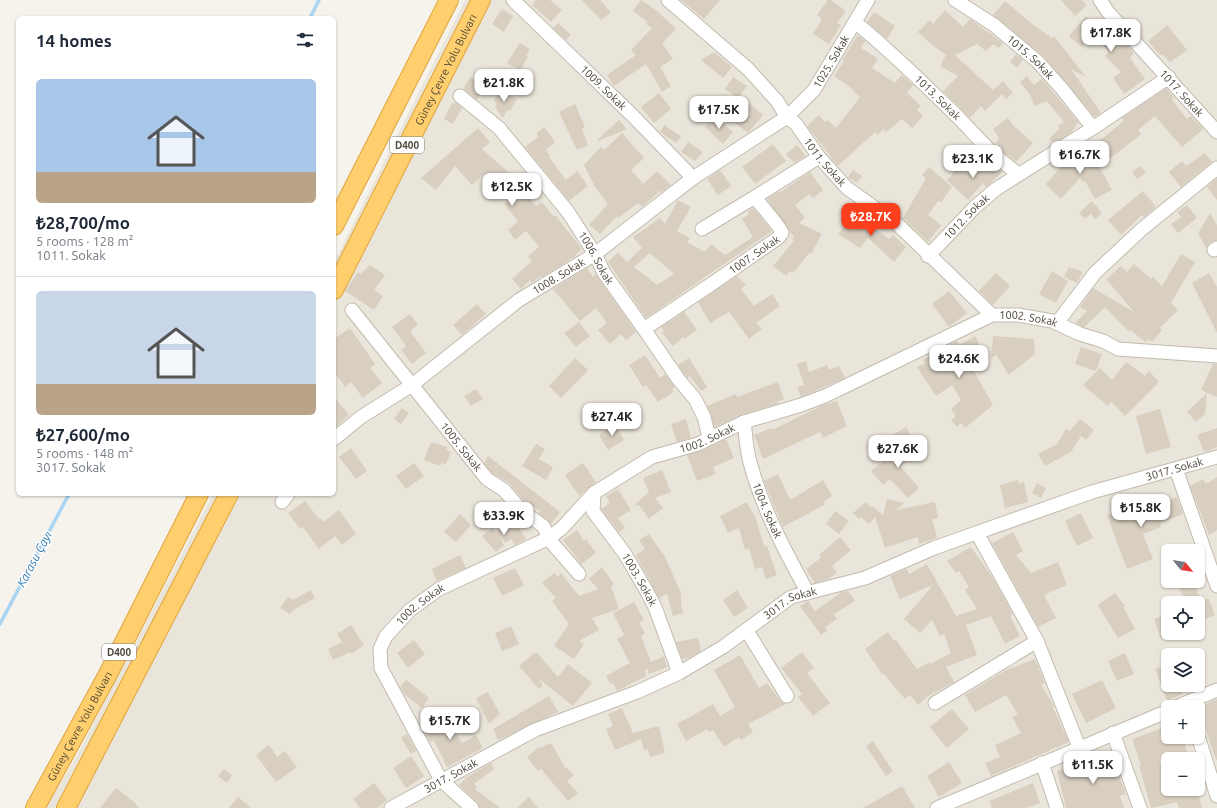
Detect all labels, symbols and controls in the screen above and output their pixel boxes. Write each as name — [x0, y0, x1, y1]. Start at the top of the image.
street label: Güney Çevre Yolu Bulvarı — [413, 12, 479, 127]
pin: ₺17.8K — [1078, 19, 1144, 53]
text: ₺17.8K — [1090, 25, 1132, 39]
icon: filters — [294, 29, 316, 51]
text: 14 homes — [36, 31, 112, 50]
street label: 1025. Sokak — [811, 33, 852, 90]
street label: 1015. Sokak — [1005, 33, 1057, 82]
street label: 1009. Sokak — [578, 63, 629, 113]
street label: 1017. Sokak — [1157, 67, 1206, 119]
pin: ₺21.8K — [471, 69, 537, 103]
street label: 1013. Sokak — [912, 72, 963, 123]
text: ₺21.8K — [483, 75, 525, 89]
pin: ₺17.5K — [686, 96, 752, 130]
text: ₺17.5K — [698, 102, 740, 116]
icon: home — [140, 105, 212, 177]
street label: 1011. Sokak — [802, 136, 849, 189]
road number: D400 — [390, 137, 424, 153]
pin: ₺16.7K — [1047, 141, 1113, 175]
pin: ₺23.1K — [940, 145, 1006, 179]
text: ₺16.7K — [1059, 147, 1101, 161]
text: ₺23.1K — [952, 151, 994, 165]
pin: ₺12.5K — [479, 173, 545, 207]
text: ₺12.5K — [491, 179, 533, 193]
street label: 1012. Sokak — [941, 191, 992, 242]
pin: ₺28.7K — [838, 203, 904, 237]
text: ₺28.7K — [850, 209, 892, 223]
text: ₺28,700/mo — [36, 213, 130, 232]
street label: 1006. Sokak — [576, 229, 616, 287]
street label: 1007. Sokak — [726, 232, 782, 276]
text: 5 rooms · 128 m² — [36, 234, 133, 248]
text: 1011. Sokak — [36, 248, 106, 262]
street label: 1008. Sokak — [530, 255, 587, 296]
street label: 1002. Sokak — [999, 309, 1060, 329]
icon: home — [140, 317, 212, 389]
pin: ₺24.6K — [926, 345, 992, 379]
text: ₺24.6K — [938, 351, 980, 365]
pin: ₺27.4K — [579, 403, 645, 437]
text: ₺27.4K — [591, 409, 633, 423]
street label: 1005. Sokak — [438, 420, 485, 474]
street label: 1002. Sokak — [678, 421, 737, 455]
text: ₺27,600/mo — [36, 425, 130, 444]
pin: ₺27.6K — [865, 435, 931, 469]
text: ₺27.6K — [877, 441, 919, 455]
text: 5 rooms · 148 m² — [36, 446, 133, 460]
street label: 3017. Sokak — [1144, 455, 1205, 483]
text: 3017. Sokak — [36, 460, 106, 474]
street label: 1004. Sokak — [751, 481, 785, 541]
pin: ₺15.8K — [1108, 494, 1174, 528]
text: ₺15.8K — [1120, 500, 1162, 514]
pin: ₺33.9K — [471, 502, 537, 536]
text: ₺33.9K — [483, 508, 525, 522]
water label: Karasu Çayı — [14, 529, 54, 589]
north arrow — [1161, 544, 1205, 588]
map controls — [1161, 544, 1205, 796]
street label: 1003. Sokak — [620, 551, 660, 608]
street label: 1002. Sokak — [393, 581, 447, 627]
street label: 3017. Sokak — [761, 585, 818, 621]
button: locate — [1161, 596, 1205, 640]
road number: D400 — [102, 644, 136, 660]
button: layers — [1161, 648, 1205, 692]
street label: Güney Çevre Yolu Bulvarı — [45, 670, 114, 783]
button: + — [1161, 700, 1205, 744]
pin: ₺15.7K — [417, 707, 483, 741]
text: ₺15.7K — [429, 713, 471, 727]
pin: ₺11.5K — [1060, 751, 1126, 785]
button: − — [1161, 752, 1205, 796]
street label: 3017. Sokak — [422, 756, 480, 795]
text: ₺11.5K — [1072, 757, 1114, 771]

